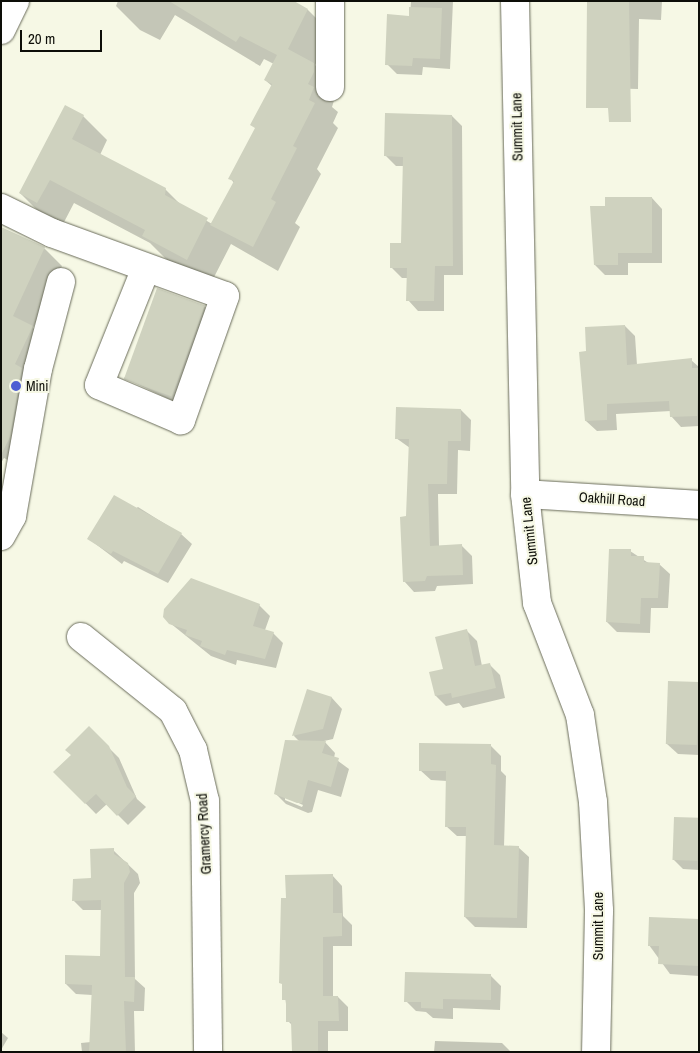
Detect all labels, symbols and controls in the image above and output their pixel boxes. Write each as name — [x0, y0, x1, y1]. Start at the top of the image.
scale bar — [22, 20, 105, 52]
text: 20 m — [28, 28, 55, 49]
street label: Summit Lane — [508, 93, 526, 161]
place label: Mini — [26, 378, 48, 394]
marker: Mini — [10, 380, 22, 392]
street label: Oakhill Road — [578, 488, 646, 510]
street label: Summit Lane — [517, 496, 541, 566]
street label: Gramercy Road — [193, 793, 215, 875]
street label: Summit Lane — [590, 892, 606, 960]

